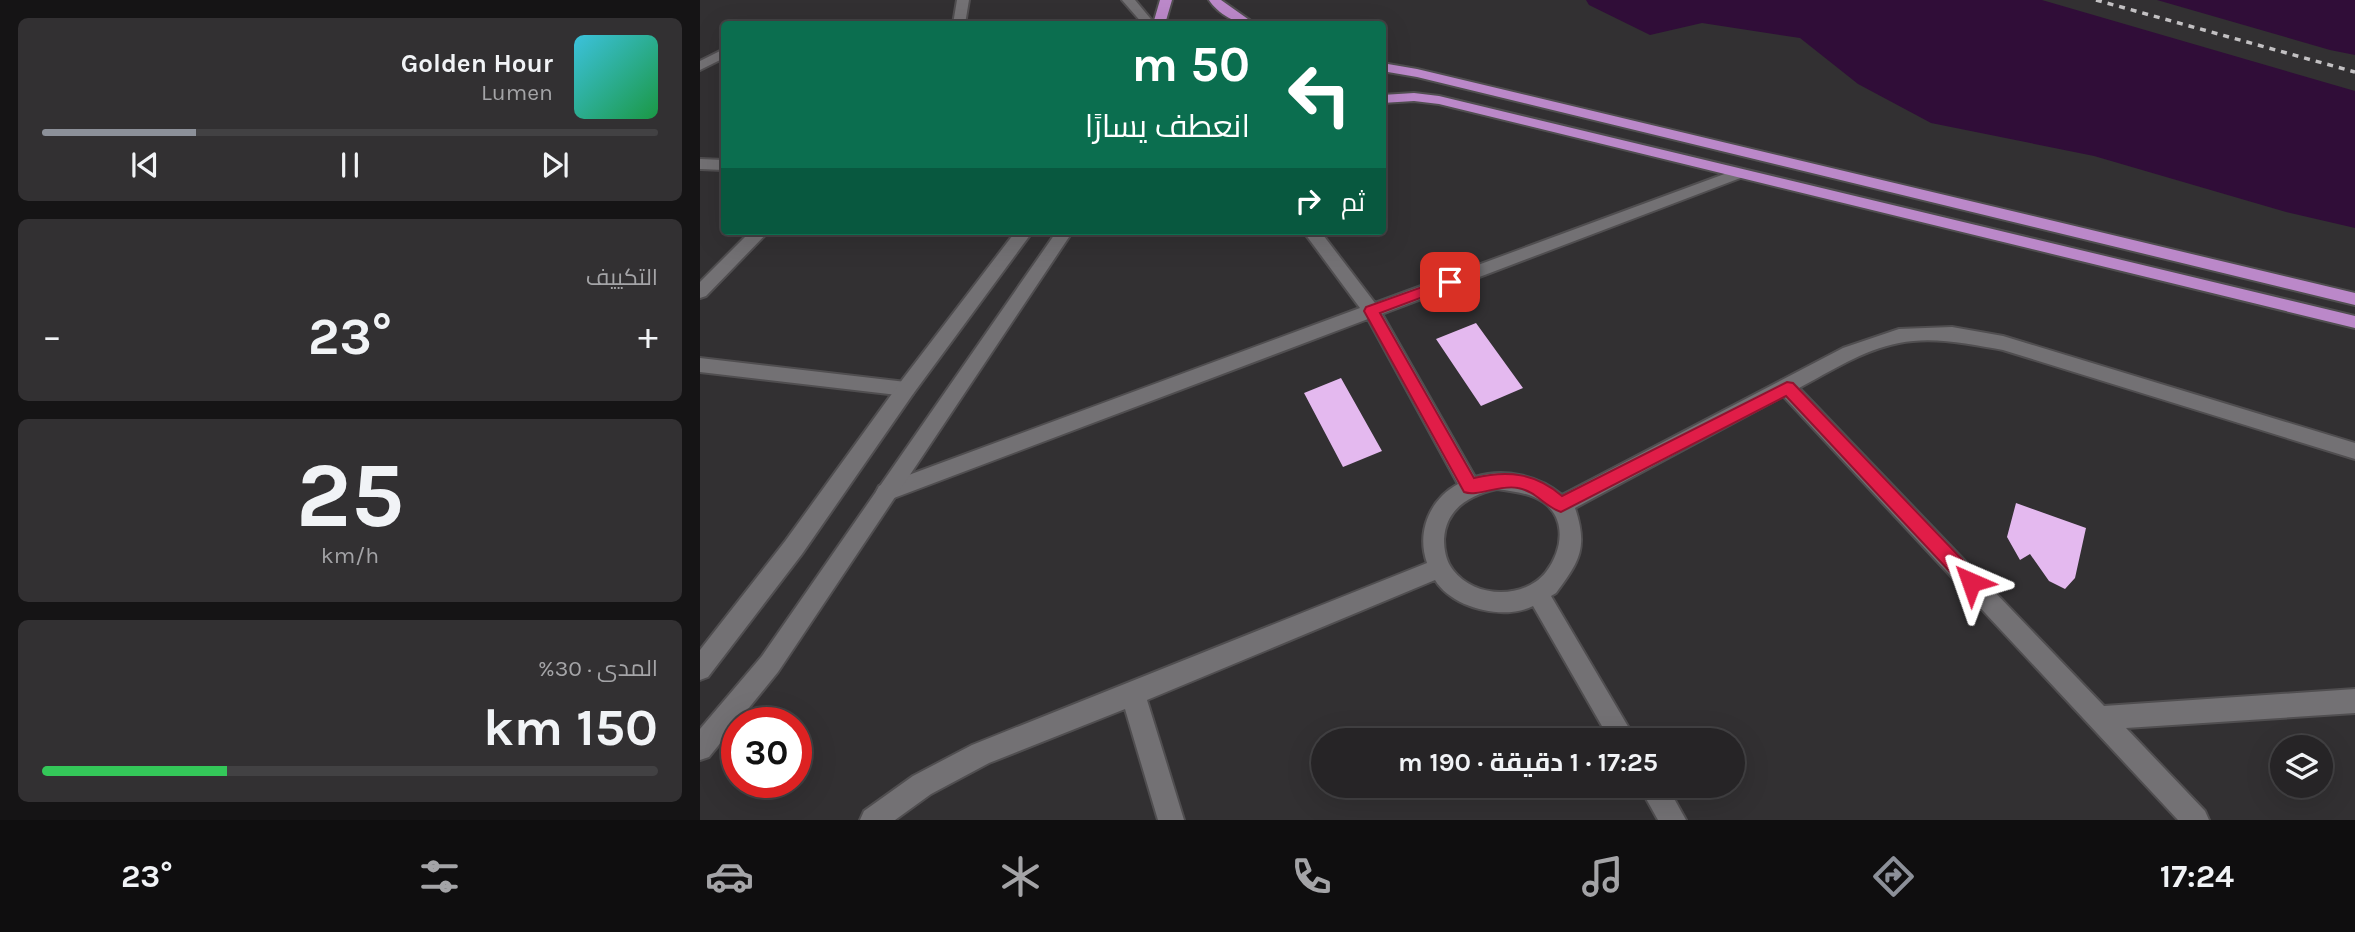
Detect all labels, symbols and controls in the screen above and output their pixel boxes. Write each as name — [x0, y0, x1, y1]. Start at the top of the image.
text: 50 m — [1132, 36, 1250, 93]
text: Golden Hour — [401, 48, 553, 79]
icon: left — [1274, 49, 1365, 140]
text: Lumen — [481, 79, 553, 106]
text: انعطف يسارًا — [1085, 108, 1250, 145]
icon: previous — [126, 146, 164, 184]
icon: pause — [331, 146, 369, 184]
icon: next — [536, 146, 574, 184]
icon: right — [1289, 182, 1327, 220]
text: ثم — [1341, 187, 1365, 218]
pin — [1420, 252, 1480, 312]
icon: arrive — [1431, 263, 1469, 301]
text: التكييف — [586, 264, 658, 291]
text: 23° — [308, 306, 392, 367]
text: − — [42, 314, 62, 359]
text: + — [638, 314, 658, 359]
text: 25 — [296, 443, 404, 549]
text: km/h — [321, 542, 379, 569]
position arrow — [1934, 545, 2008, 619]
text: المدى · 30% — [538, 655, 658, 682]
text: 150 km — [483, 697, 658, 758]
speed limit sign: 30 — [721, 707, 812, 798]
map controls — [2270, 735, 2333, 798]
button: layers — [2270, 735, 2333, 798]
text: 17:25 · 1 دقيقة · 190 m — [1398, 747, 1658, 778]
icon: filters — [415, 852, 464, 901]
icon: car — [705, 852, 754, 901]
icon: climate — [996, 852, 1045, 901]
icon: phone — [1287, 852, 1336, 901]
icon: music — [1578, 852, 1627, 901]
icon: directions — [1869, 852, 1918, 901]
text: 23° — [121, 858, 173, 895]
text: 17:24 — [2160, 858, 2234, 895]

